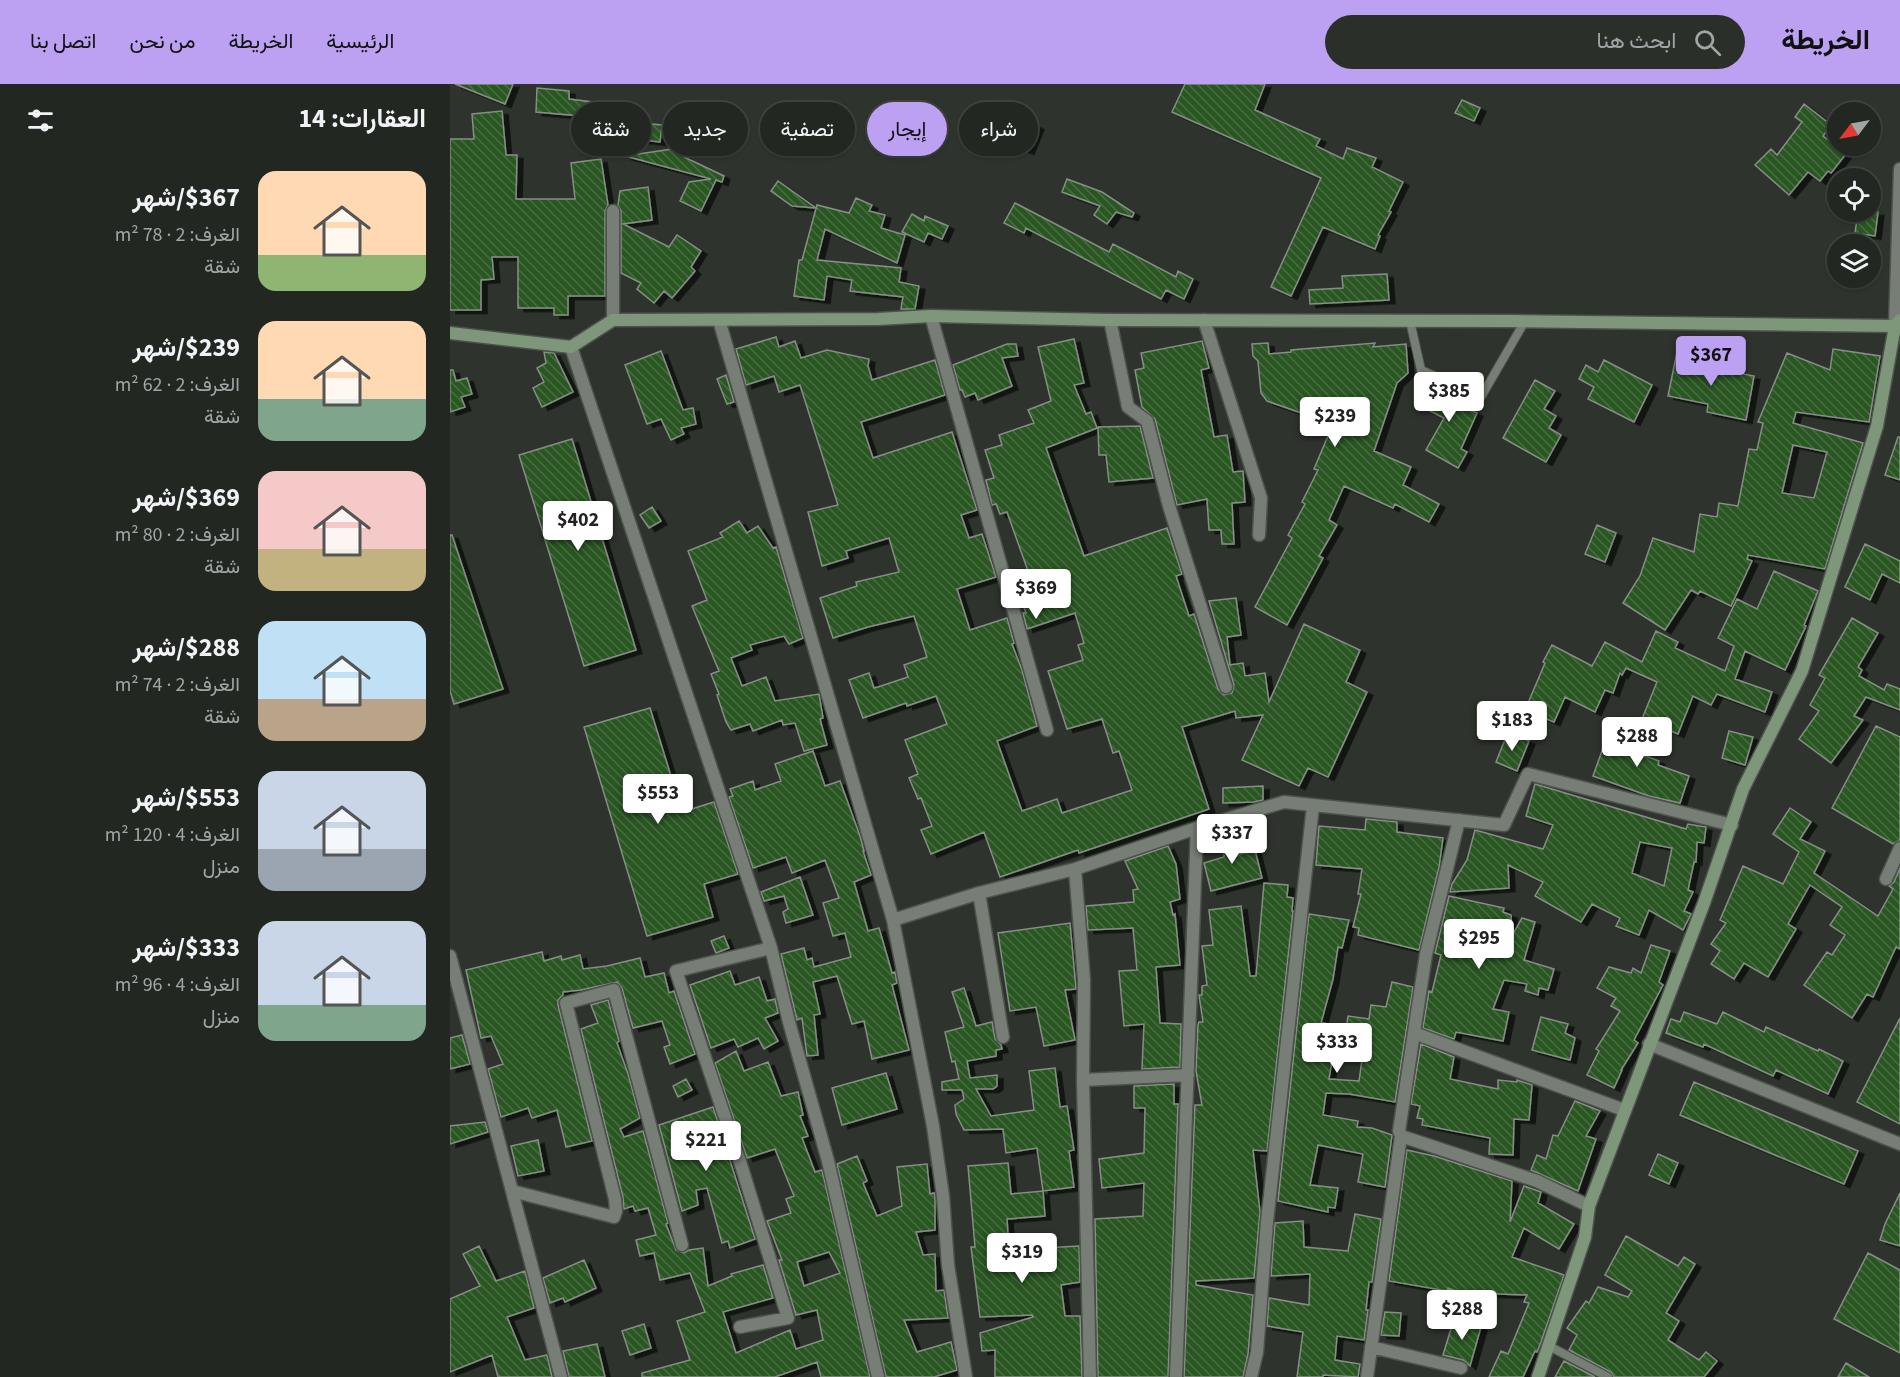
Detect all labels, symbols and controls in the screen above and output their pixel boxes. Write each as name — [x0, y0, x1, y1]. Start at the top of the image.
search box — [1325, 15, 1745, 69]
text: الخريطة — [1781, 20, 1870, 60]
text: ابحث هنا — [1596, 25, 1676, 57]
text: اتصل بنا — [30, 26, 96, 56]
text: من نحن — [129, 26, 195, 56]
text: الخريطة — [228, 26, 293, 56]
text: الرئيسية — [326, 26, 394, 56]
icon: search — [1691, 26, 1724, 59]
text: العقارات: 14 — [298, 100, 426, 137]
chip: شقة — [571, 102, 651, 156]
chip: جديد — [663, 102, 748, 156]
chip: تصفية — [760, 102, 855, 156]
chip: إيجار — [867, 102, 947, 156]
chip: شراء — [959, 102, 1038, 156]
north arrow — [1827, 102, 1881, 156]
map controls — [1827, 102, 1881, 288]
icon: filters — [24, 104, 57, 137]
button: locate — [1827, 168, 1881, 222]
text: $367/شهر — [132, 179, 240, 216]
icon: home — [306, 195, 378, 267]
text: الغرف: 2 · 78 m² — [115, 221, 240, 249]
button: layers — [1827, 234, 1881, 288]
text: شقة — [204, 253, 240, 281]
text: $239/شهر — [132, 329, 240, 366]
pin: $367 — [1675, 336, 1747, 387]
text: $367 — [1690, 341, 1732, 369]
icon: home — [306, 345, 378, 417]
text: الغرف: 2 · 62 m² — [115, 371, 240, 399]
pin: $385 — [1413, 372, 1485, 423]
text: $385 — [1428, 377, 1470, 405]
pin: $239 — [1299, 397, 1371, 448]
text: $239 — [1314, 402, 1356, 430]
text: شقة — [204, 403, 240, 431]
text: $369/شهر — [132, 479, 240, 516]
icon: home — [306, 495, 378, 567]
pin: $402 — [542, 501, 614, 552]
text: $402 — [557, 506, 599, 534]
text: الغرف: 2 · 80 m² — [115, 521, 240, 549]
text: شقة — [204, 553, 240, 581]
pin: $369 — [1000, 569, 1072, 620]
text: $369 — [1015, 574, 1057, 602]
text: $288/شهر — [132, 629, 240, 666]
icon: home — [306, 645, 378, 717]
text: الغرف: 2 · 74 m² — [115, 671, 240, 699]
pin: $183 — [1476, 701, 1548, 752]
text: شقة — [204, 703, 240, 731]
text: $183 — [1491, 706, 1533, 734]
pin: $288 — [1601, 717, 1673, 768]
text: $288 — [1616, 722, 1658, 750]
pin: $553 — [622, 774, 694, 825]
text: $553/شهر — [132, 779, 240, 816]
text: $553 — [637, 779, 679, 807]
icon: home — [306, 795, 378, 867]
pin: $337 — [1196, 814, 1268, 865]
text: $337 — [1211, 819, 1253, 847]
text: الغرف: 4 · 120 m² — [105, 821, 240, 849]
text: منزل — [203, 853, 240, 881]
pin: $295 — [1443, 919, 1515, 970]
text: $295 — [1458, 924, 1500, 952]
text: $333/شهر — [132, 929, 240, 966]
icon: home — [306, 945, 378, 1017]
text: الغرف: 4 · 96 m² — [115, 971, 240, 999]
text: منزل — [203, 1003, 240, 1031]
pin: $333 — [1301, 1023, 1373, 1074]
text: $333 — [1316, 1028, 1358, 1056]
pin: $221 — [670, 1121, 742, 1172]
text: $221 — [685, 1126, 727, 1154]
pin: $319 — [986, 1233, 1058, 1284]
text: $319 — [1001, 1238, 1043, 1266]
pin: $288 — [1426, 1290, 1498, 1341]
text: $288 — [1441, 1295, 1483, 1323]

